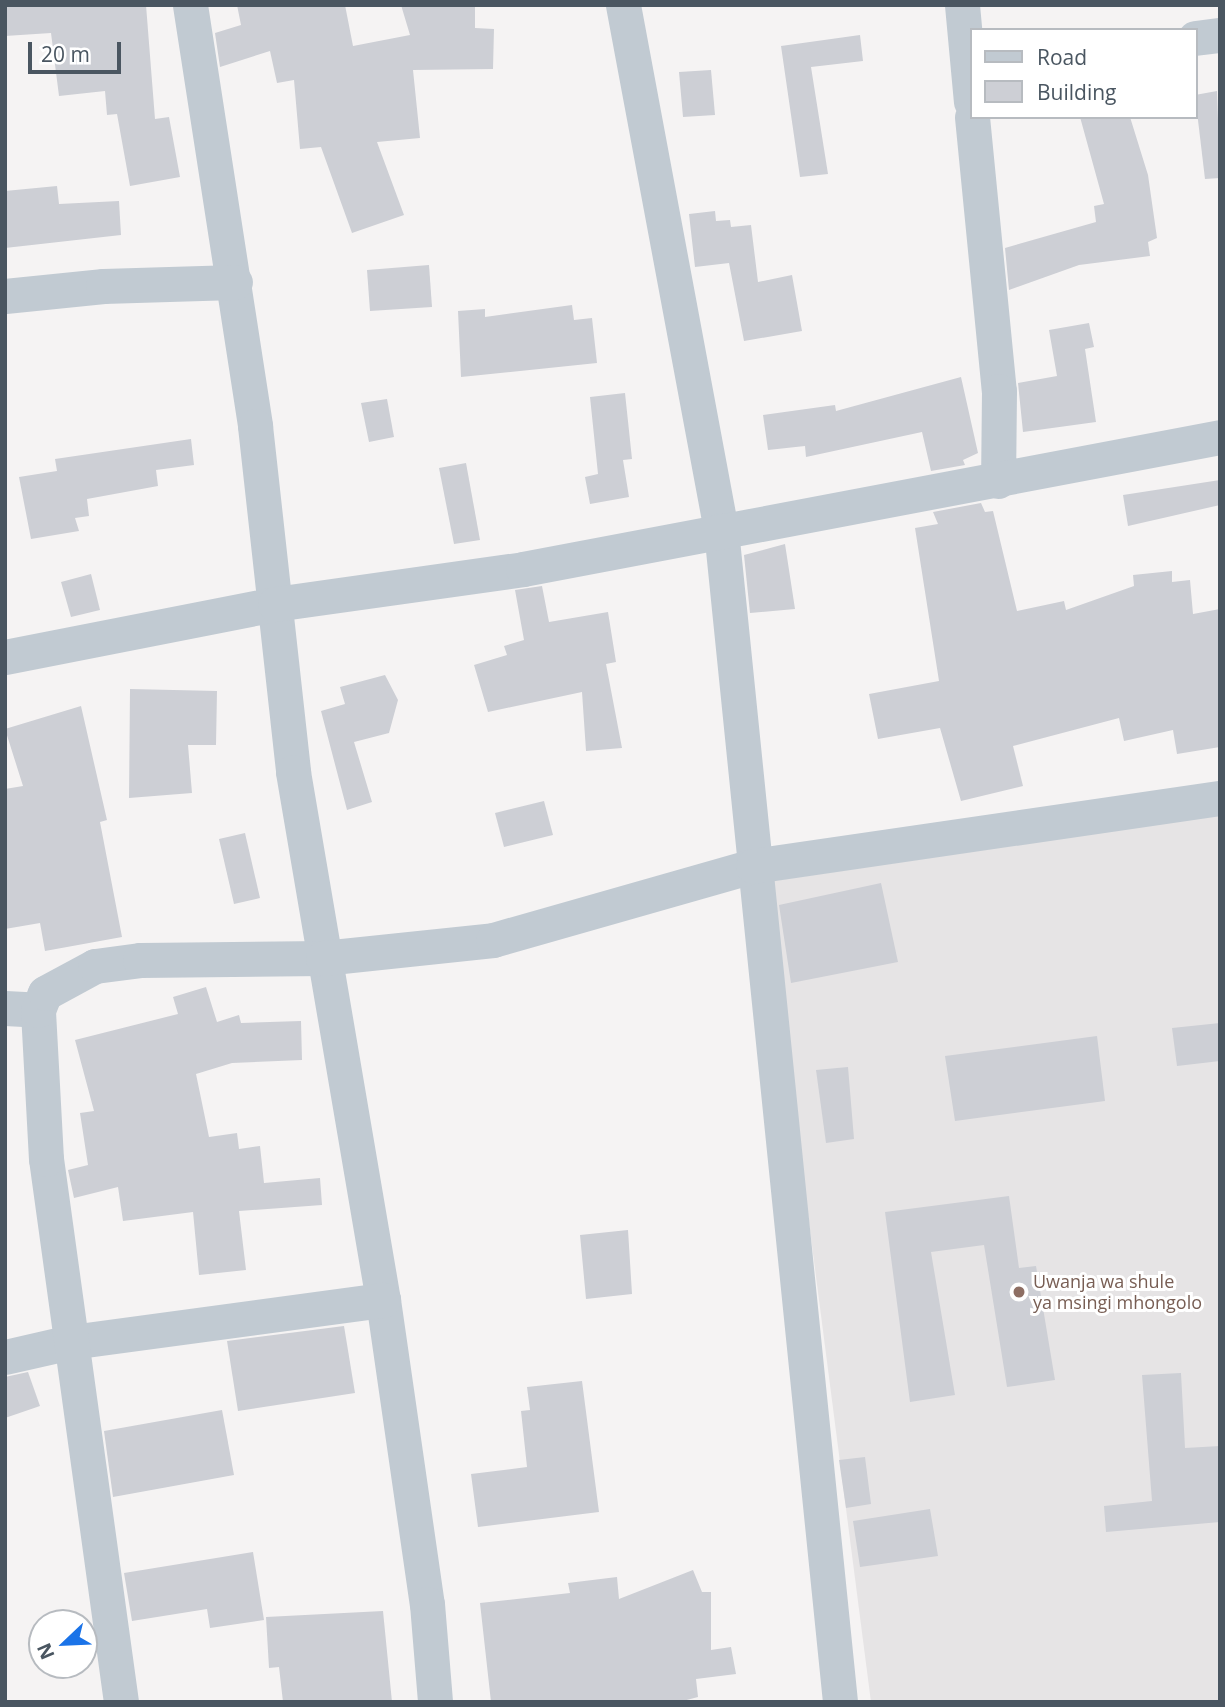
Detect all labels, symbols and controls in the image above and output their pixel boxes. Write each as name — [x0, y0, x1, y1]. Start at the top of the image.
scale bar — [32, 28, 124, 72]
legend — [970, 28, 1197, 119]
text: 20 m — [41, 40, 90, 68]
text: Road — [1037, 43, 1087, 71]
text: Building — [1037, 78, 1116, 106]
place label: Uwanja wa shule ya msingi mhongolo — [1033, 1271, 1202, 1314]
marker: Uwanja wa shule ya msingi mhongolo — [1011, 1284, 1027, 1300]
north arrow — [28, 1609, 98, 1679]
text: N — [31, 1639, 60, 1664]

